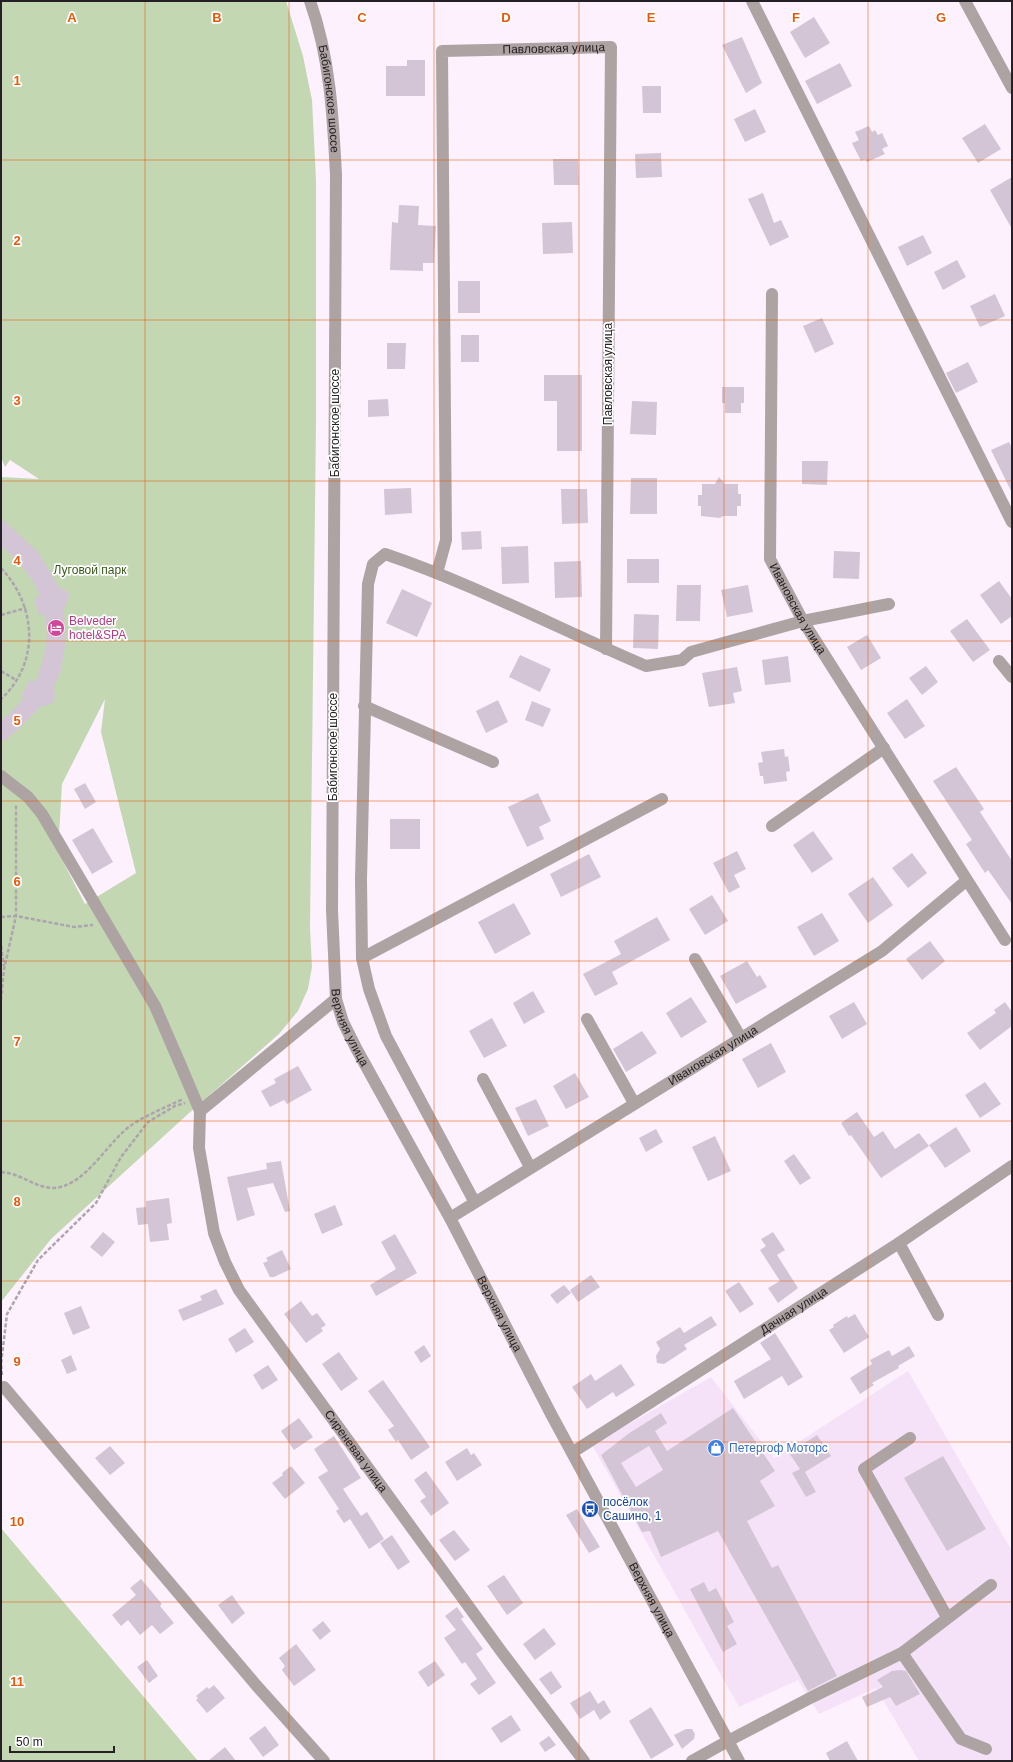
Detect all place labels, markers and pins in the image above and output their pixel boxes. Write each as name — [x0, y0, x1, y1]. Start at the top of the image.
place label: Belveder hotel&SPA — [69, 614, 126, 642]
hotel icon: Belveder hotel&SPA — [46, 618, 66, 638]
shop icon: Петергоф Моторс — [706, 1438, 726, 1458]
place label: Петергоф Моторс — [729, 1441, 828, 1455]
place label: посёлок Сашино, 1 — [603, 1495, 662, 1523]
bus stop icon: посёлок Сашино, 1 — [580, 1499, 600, 1519]

